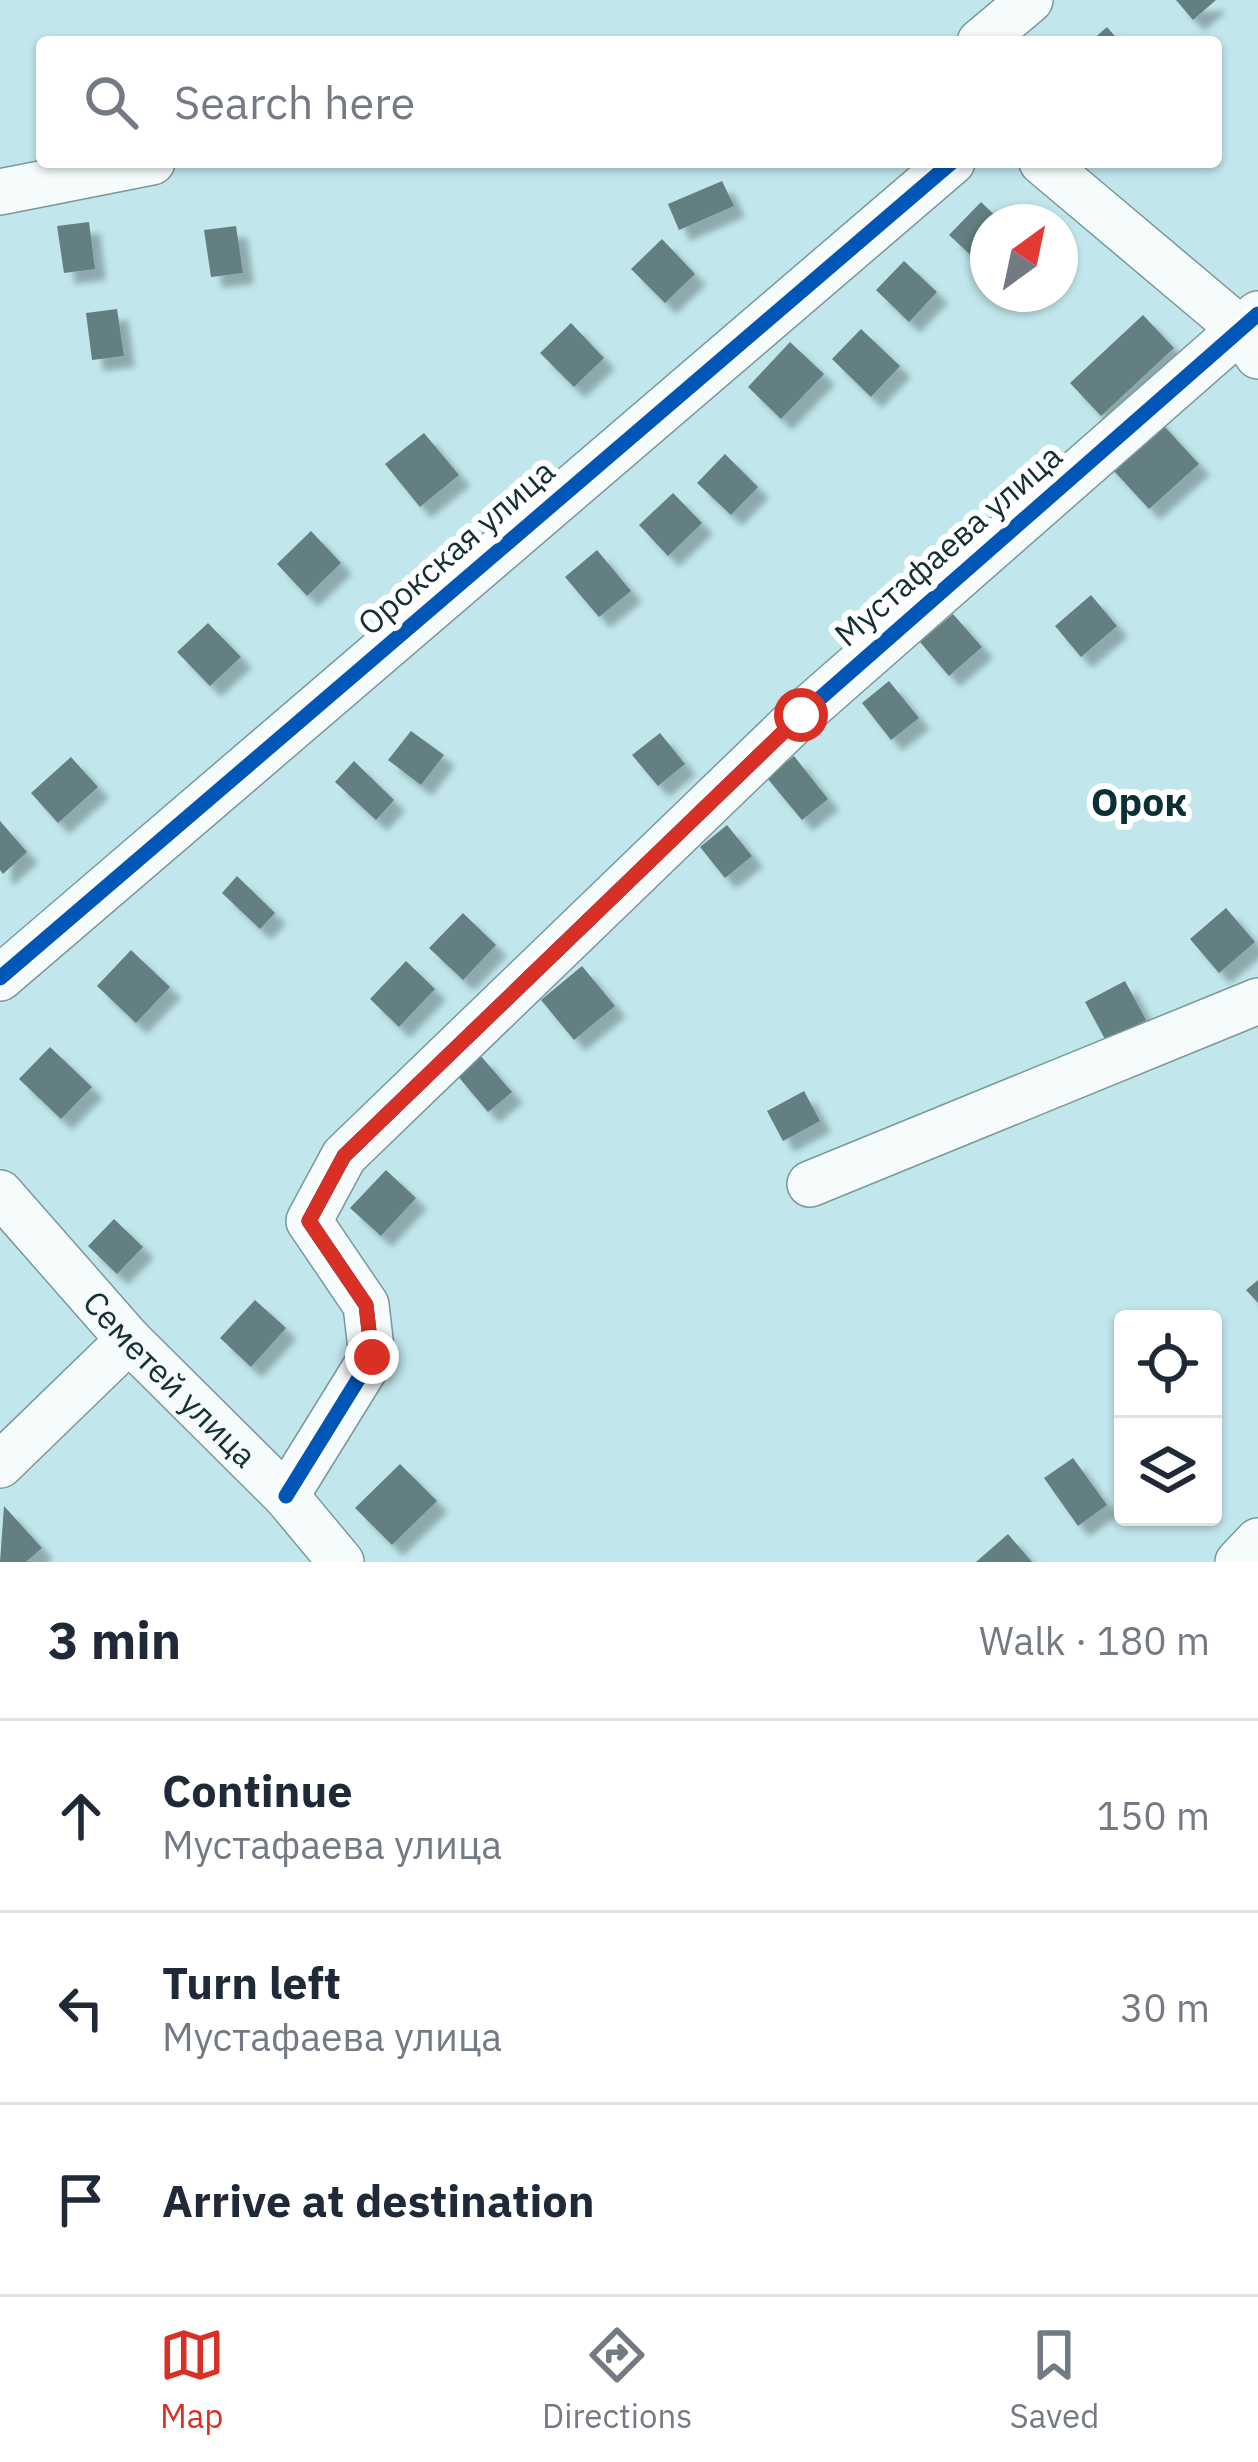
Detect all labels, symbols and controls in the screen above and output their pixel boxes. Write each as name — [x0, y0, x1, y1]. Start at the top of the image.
search box — [36, 36, 1222, 168]
icon: search — [78, 69, 144, 135]
text: Search here — [174, 73, 415, 131]
north arrow — [970, 204, 1078, 312]
street label: Мустафаева улица — [825, 434, 1070, 655]
street label: Орокская улица — [348, 449, 563, 644]
route start — [774, 688, 828, 742]
district label: Орок — [1091, 776, 1187, 827]
street label: Семетей улица — [74, 1281, 267, 1476]
map controls — [1114, 1310, 1222, 1526]
button: locate — [1114, 1310, 1222, 1418]
route end — [345, 1330, 399, 1384]
button: layers — [1114, 1418, 1222, 1526]
text: 3 min — [48, 1607, 181, 1673]
text: Walk · 180 m — [979, 1615, 1210, 1666]
text: Continue — [162, 1761, 353, 1819]
icon: ahead — [48, 1783, 114, 1849]
text: 150 m — [1097, 1790, 1210, 1841]
text: Мустафаева улица — [162, 1819, 502, 1870]
text: Turn left — [162, 1953, 341, 2011]
icon: left — [48, 1975, 114, 2041]
text: 30 m — [1120, 1982, 1210, 2033]
text: Мустафаева улица — [162, 2011, 502, 2062]
icon: arrive — [48, 2167, 114, 2233]
text: Arrive at destination — [162, 2171, 595, 2229]
tab: Map — [159, 2322, 225, 2437]
tab: Directions — [542, 2322, 692, 2437]
tab: Saved — [1010, 2322, 1099, 2437]

